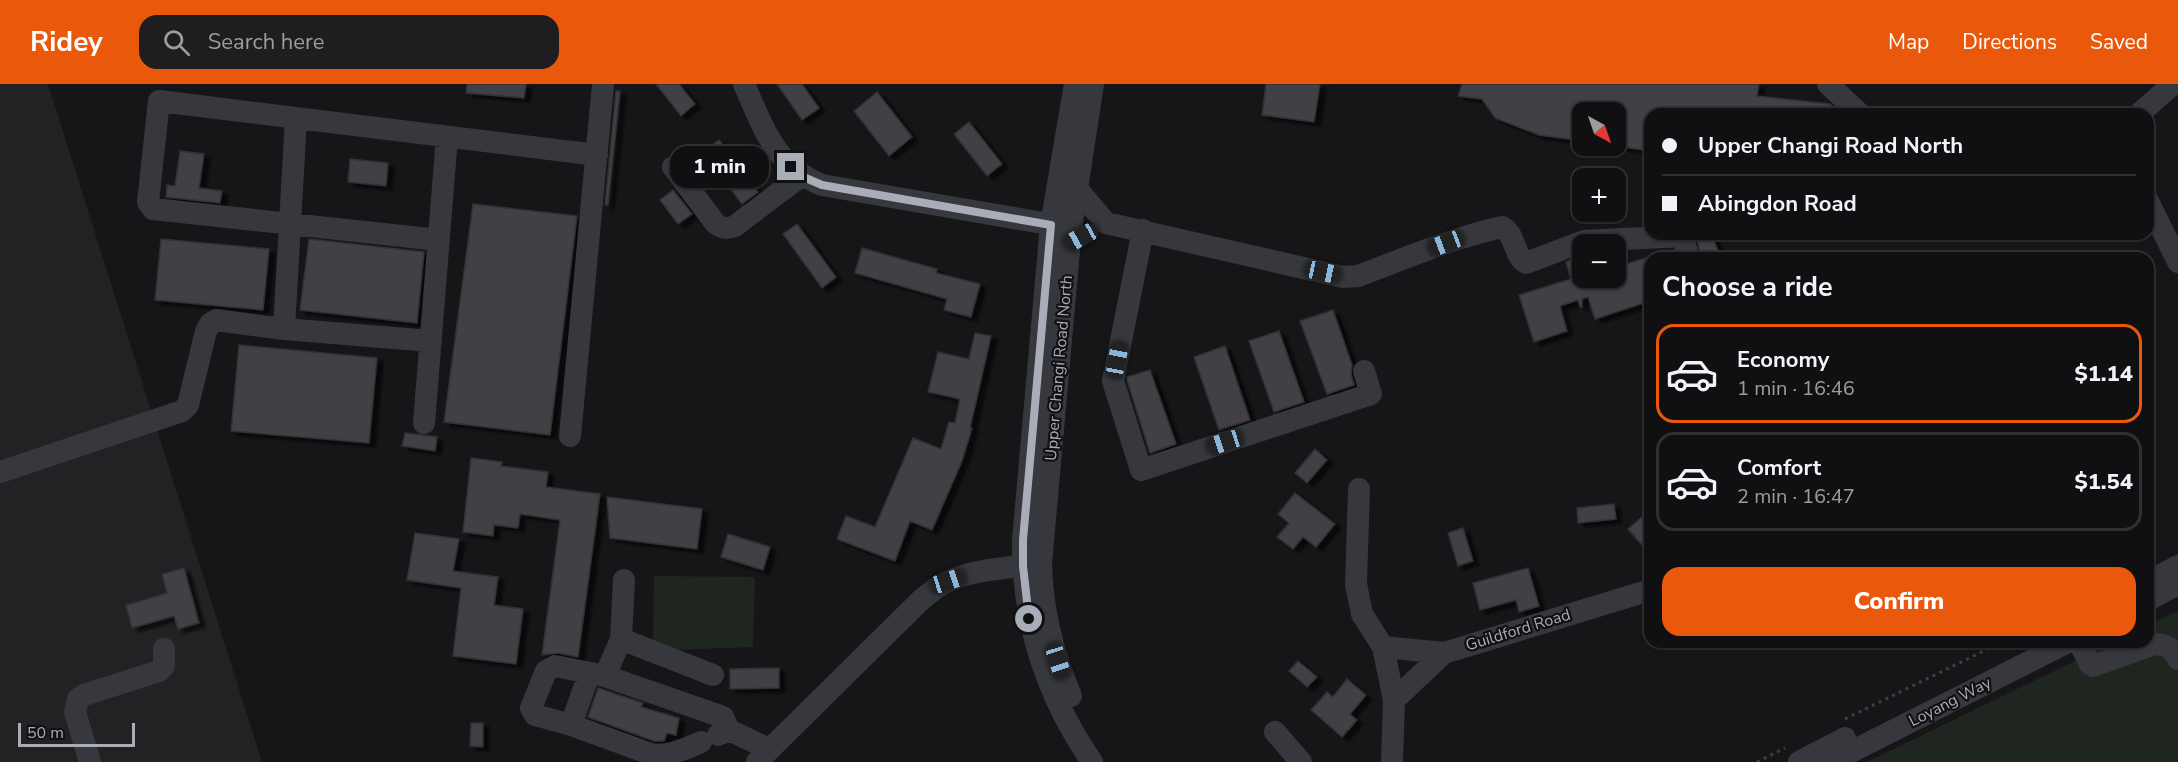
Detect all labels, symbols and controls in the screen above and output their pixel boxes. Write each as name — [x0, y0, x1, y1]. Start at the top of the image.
search box — [139, 15, 559, 69]
text: Ridey — [30, 23, 103, 61]
icon: search — [160, 26, 193, 59]
text: Search here — [208, 27, 324, 57]
text: Map — [1888, 28, 1929, 56]
text: Directions — [1962, 28, 2057, 56]
text: Saved — [2090, 28, 2148, 56]
north arrow — [1572, 102, 1626, 156]
map controls — [1572, 102, 1626, 288]
text: Upper Changi Road North — [1698, 131, 1963, 161]
callout: 1 min — [671, 146, 770, 188]
text: 1 min — [693, 153, 746, 180]
route end — [777, 153, 804, 180]
button: + — [1572, 168, 1626, 222]
text: Abingdon Road — [1698, 189, 1857, 219]
car — [1061, 220, 1101, 254]
car — [1426, 228, 1466, 258]
button: − — [1572, 234, 1626, 288]
car — [1304, 259, 1342, 285]
text: Choose a ride — [1662, 269, 1833, 306]
street label: Upper Changi Road North — [1040, 274, 1078, 462]
car — [1105, 341, 1129, 379]
text: Economy — [1737, 345, 1829, 375]
icon: car — [1665, 347, 1719, 401]
text: $1.14 — [2074, 359, 2133, 389]
text: 1 min · 16:46 — [1737, 375, 1855, 402]
car — [1205, 428, 1245, 456]
text: Comfort — [1737, 453, 1821, 483]
icon: car — [1665, 455, 1719, 509]
text: $1.54 — [2074, 467, 2133, 497]
text: 2 min · 16:47 — [1737, 483, 1855, 510]
car — [928, 567, 968, 595]
button: Confirm — [1662, 567, 2136, 636]
street label: Guildford Road — [1463, 604, 1573, 656]
route start — [1015, 605, 1042, 632]
car — [1044, 641, 1072, 681]
street label: Loyang Way — [1905, 671, 1996, 732]
scale bar — [18, 720, 135, 748]
text: 50 m — [27, 722, 64, 744]

